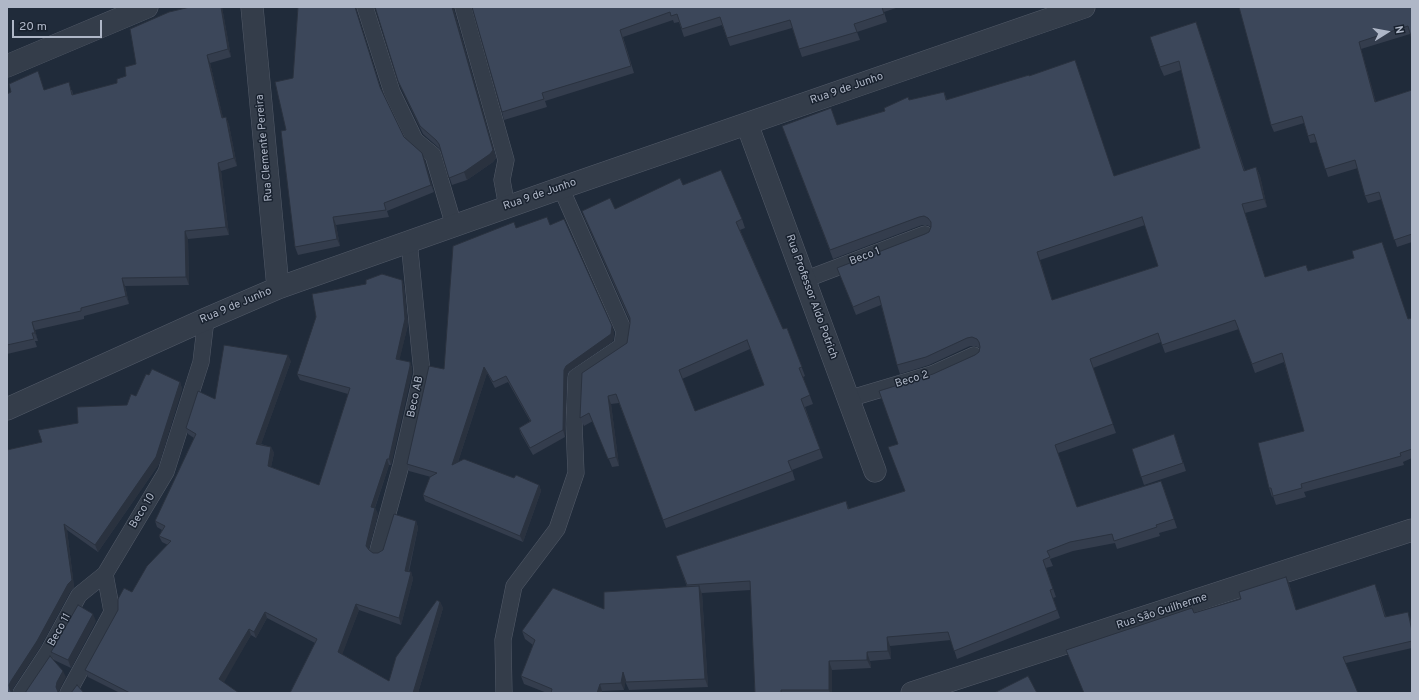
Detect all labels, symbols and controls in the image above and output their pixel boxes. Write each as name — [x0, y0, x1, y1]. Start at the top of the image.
scale bar — [14, 12, 104, 38]
north arrow — [1367, 12, 1407, 52]
text: 20 m — [19, 19, 47, 35]
text: N — [1391, 24, 1406, 35]
street label: Rua 9 de Junho — [809, 70, 885, 108]
street label: Rua Clemente Pereira — [254, 94, 276, 202]
street label: Rua 9 de Junho — [502, 176, 578, 214]
street label: Rua Professor Aldo Potrich — [782, 233, 840, 361]
street label: Beco 1 — [848, 245, 882, 269]
street label: Rua 9 de Junho — [198, 285, 274, 327]
street label: Beco 2 — [894, 369, 930, 391]
street label: Beco AB — [405, 375, 427, 419]
street label: Beco 10 — [127, 491, 159, 531]
street label: Rua São Guilherme — [1115, 591, 1209, 633]
street label: Beco 11 — [46, 611, 74, 649]

